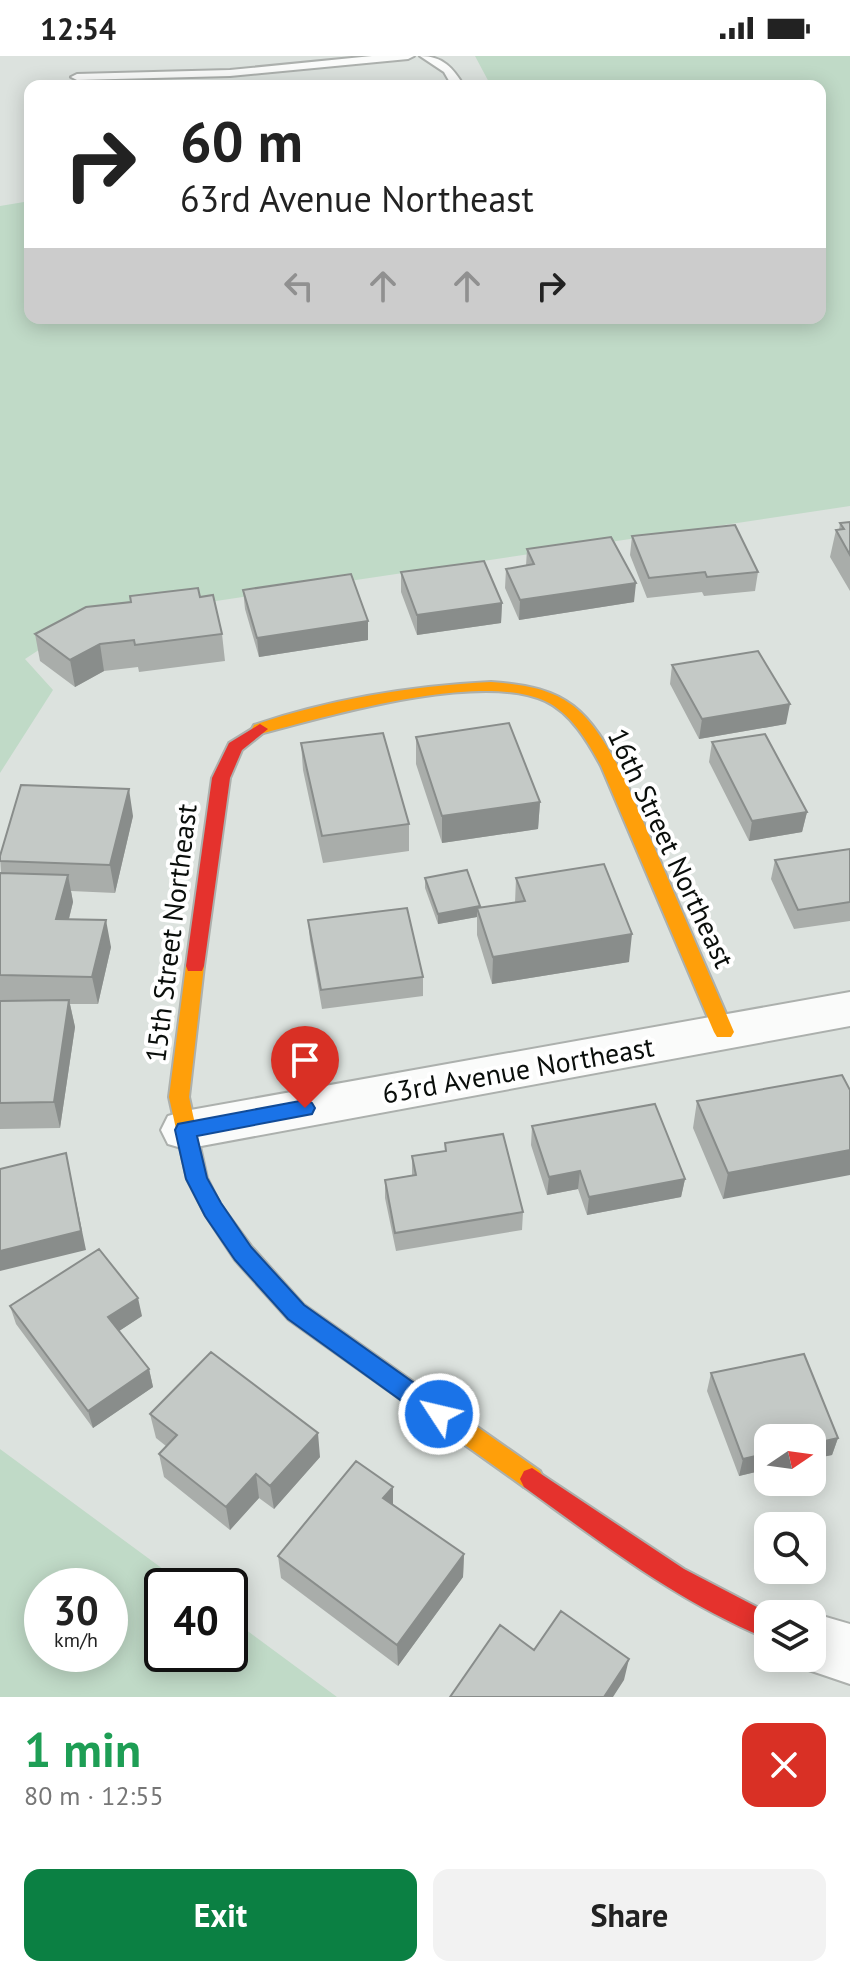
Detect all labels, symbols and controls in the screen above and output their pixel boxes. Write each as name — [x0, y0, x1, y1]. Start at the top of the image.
text: 12:54 — [40, 9, 116, 48]
text: 60 m — [180, 105, 303, 177]
icon: right — [48, 112, 152, 216]
text: 63rd Avenue Northeast — [180, 175, 534, 222]
icon: left — [277, 264, 321, 308]
icon: ahead — [361, 264, 405, 308]
icon: ahead — [445, 264, 489, 308]
icon: right — [529, 264, 573, 308]
street label: 16th Street Northeast — [600, 722, 743, 974]
street label: 15th Street Northeast — [136, 801, 205, 1064]
pin — [271, 1026, 339, 1108]
street label: 63rd Avenue Northeast — [379, 1027, 657, 1112]
icon: arrive — [283, 1038, 327, 1082]
position arrow — [397, 1372, 481, 1456]
north arrow — [754, 1424, 826, 1496]
map controls — [754, 1424, 826, 1672]
button: search — [754, 1512, 826, 1584]
speed limit sign: 40 — [144, 1568, 248, 1672]
text: 30 — [53, 1584, 99, 1636]
button: layers — [754, 1600, 826, 1672]
text: km/h — [54, 1627, 98, 1653]
text: 1 min — [24, 1718, 141, 1780]
button: close — [742, 1723, 826, 1807]
text: 80 m · 12:55 — [24, 1779, 164, 1812]
button: Exit — [24, 1869, 417, 1961]
button: Share — [433, 1869, 826, 1961]

